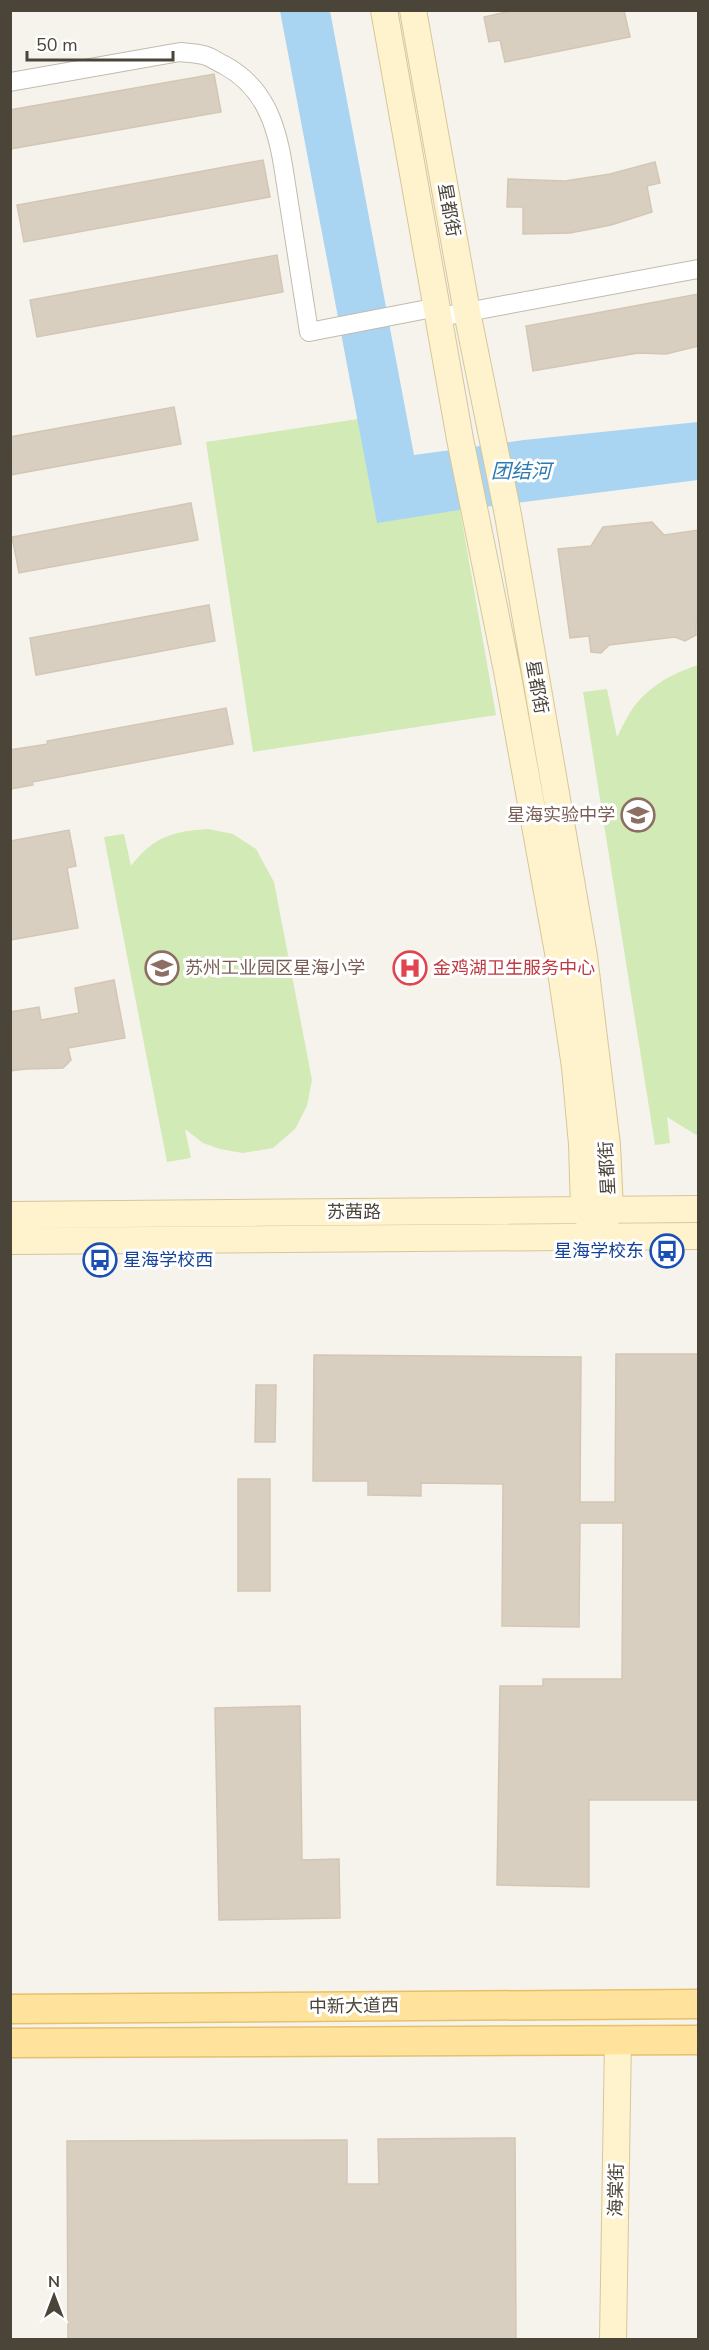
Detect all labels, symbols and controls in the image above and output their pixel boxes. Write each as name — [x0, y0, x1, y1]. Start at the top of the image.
scale bar — [27, 24, 172, 62]
text: 50 m — [36, 33, 78, 57]
street label: 星都街 — [432, 181, 466, 239]
water label: 团结河 — [491, 458, 555, 485]
street label: 星都街 — [520, 658, 554, 716]
school or university icon: 星海实验中学 — [620, 797, 656, 833]
place label: 星海实验中学 — [507, 803, 615, 827]
school or university icon: 苏州工业园区星海小学 — [144, 950, 180, 986]
hospital icon: 金鸡湖卫生服务中心 — [392, 950, 428, 986]
place label: 苏州工业园区星海小学 — [185, 956, 365, 980]
place label: 金鸡湖卫生服务中心 — [433, 956, 595, 980]
street label: 星都街 — [594, 1140, 620, 1196]
street label: 苏茜路 — [327, 1200, 381, 1224]
bus stop icon: 星海学校东 — [649, 1233, 685, 1269]
place label: 星海学校东 — [554, 1239, 644, 1263]
bus stop icon: 星海学校西 — [82, 1242, 118, 1278]
place label: 星海学校西 — [123, 1248, 213, 1272]
street label: 中新大道西 — [309, 1993, 399, 2019]
street label: 海棠街 — [604, 2163, 628, 2217]
north arrow — [24, 2266, 84, 2326]
text: N — [48, 2271, 60, 2293]

